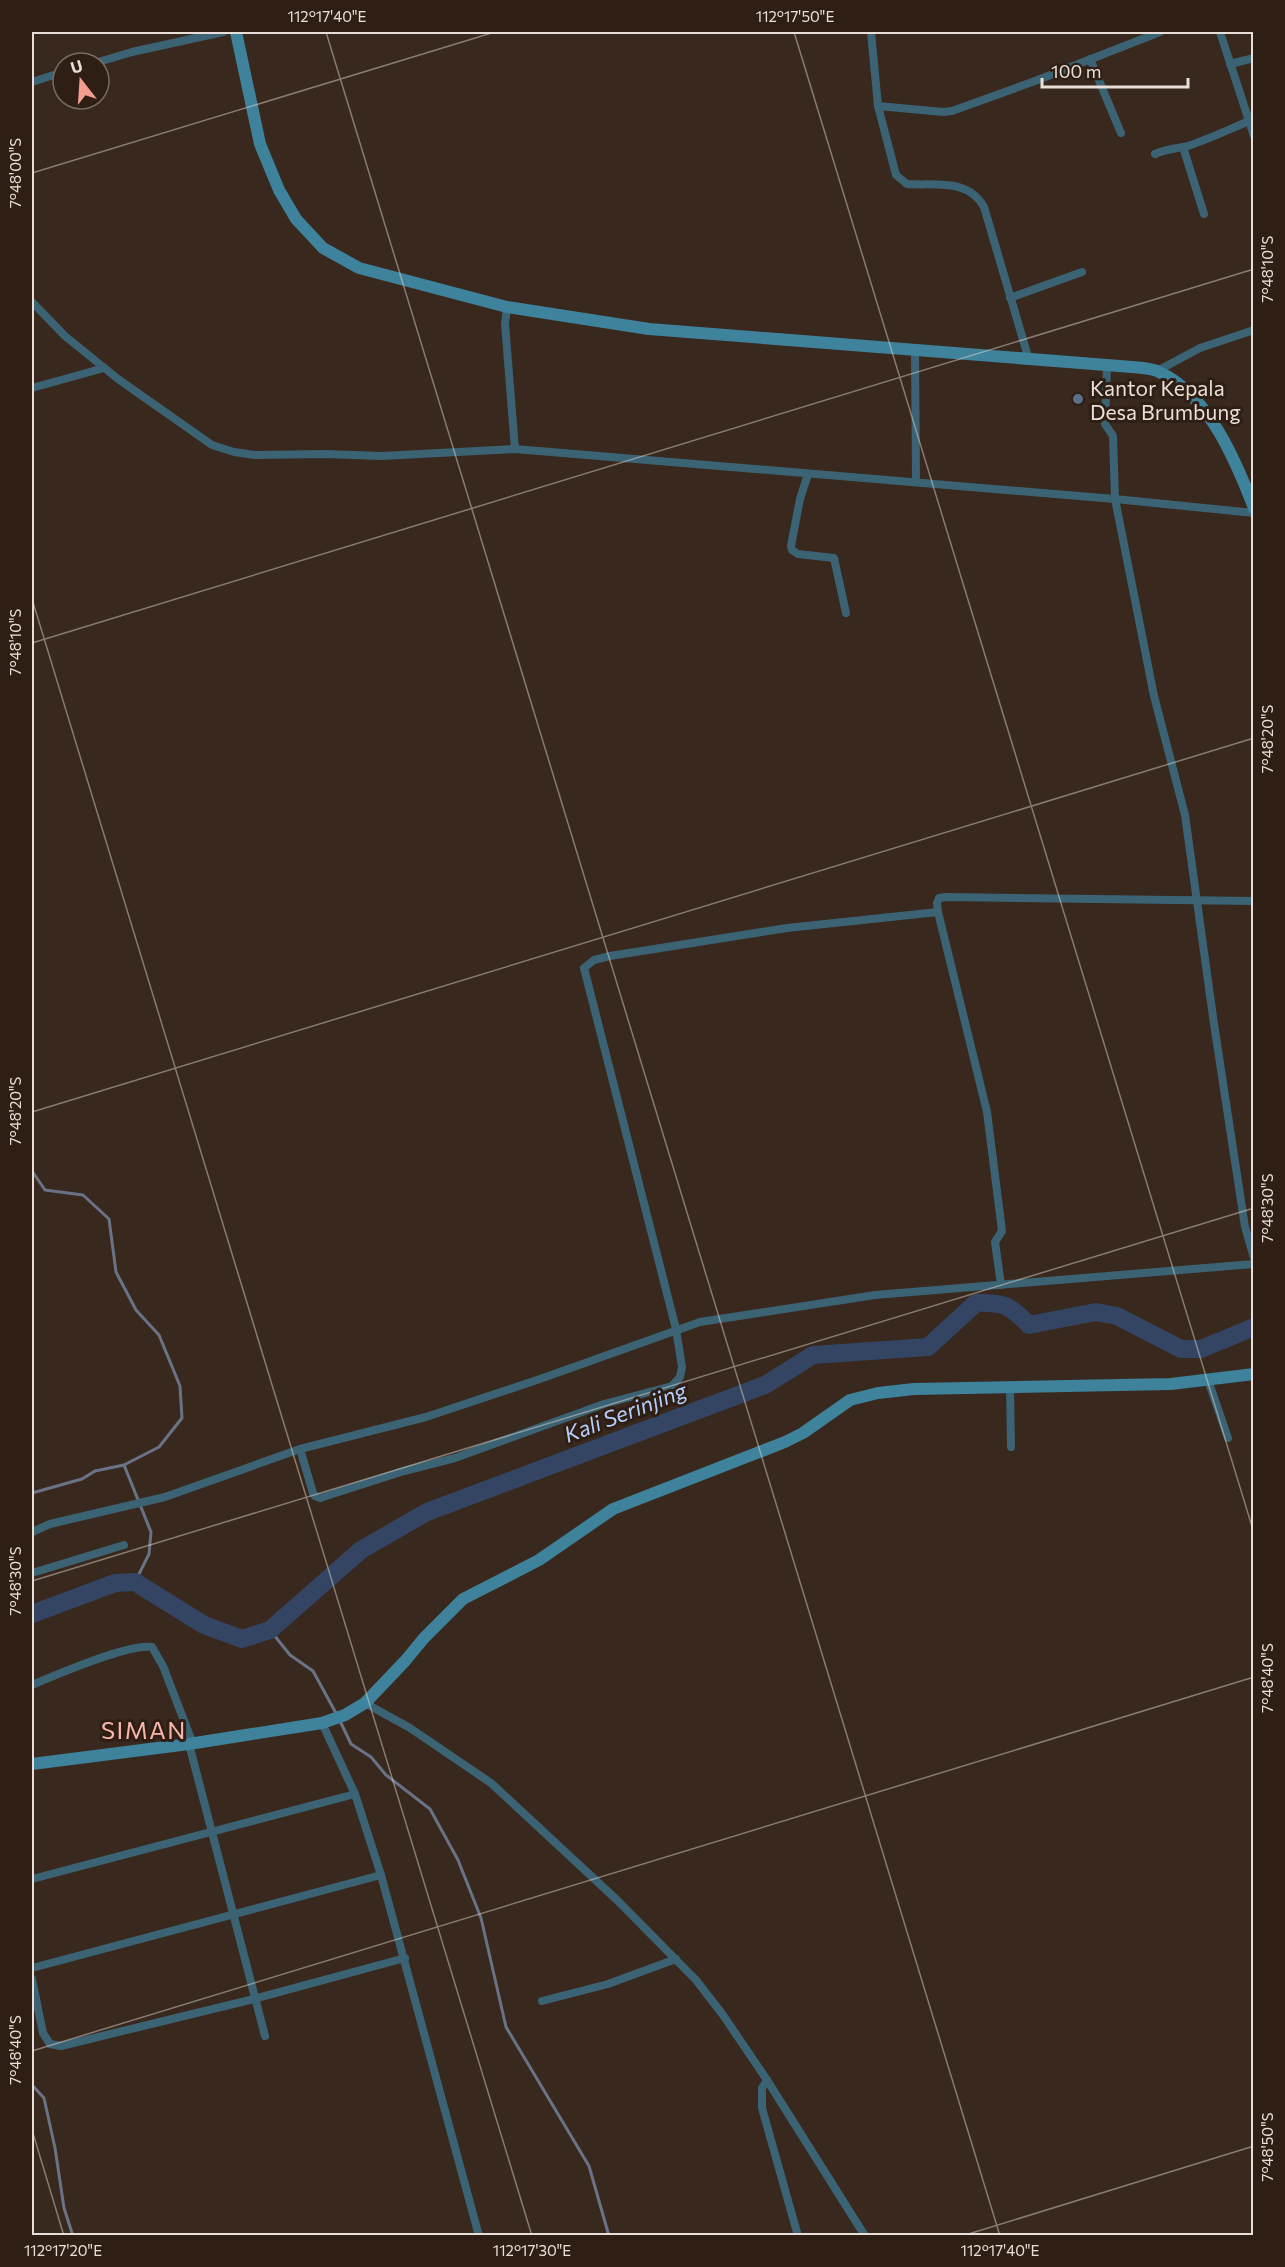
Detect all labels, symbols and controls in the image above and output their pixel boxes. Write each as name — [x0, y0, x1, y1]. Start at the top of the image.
text: 112°17'40"E — [288, 7, 367, 25]
text: 112°17'50"E — [756, 7, 834, 25]
north arrow — [51, 51, 111, 111]
scale bar — [1042, 51, 1188, 89]
text: U — [68, 55, 85, 77]
text: 100 m — [1051, 60, 1101, 82]
text: 7°48'00"S — [6, 138, 24, 208]
text: 7°48'10"S — [1258, 235, 1276, 302]
place label: Kantor Kepala Desa Brumbung — [1090, 375, 1241, 424]
marker: Kantor Kepala Desa Brumbung — [1071, 392, 1085, 406]
text: 7°48'10"S — [6, 608, 24, 675]
text: 7°48'20"S — [1258, 704, 1276, 773]
text: 7°48'20"S — [6, 1076, 24, 1145]
text: 7°48'30"S — [1258, 1173, 1276, 1242]
water label: Kali Serinjing — [560, 1376, 691, 1448]
text: 7°48'30"S — [6, 1546, 24, 1615]
text: 7°48'40"S — [1258, 1643, 1276, 1713]
district label: SIMAN — [101, 1715, 187, 1744]
text: 7°48'40"S — [6, 2015, 24, 2085]
text: 7°48'50"S — [1258, 2112, 1276, 2182]
text: 112°17'20"E — [24, 2241, 102, 2259]
text: 112°17'30"E — [493, 2241, 571, 2259]
text: 112°17'40"E — [961, 2241, 1040, 2259]

